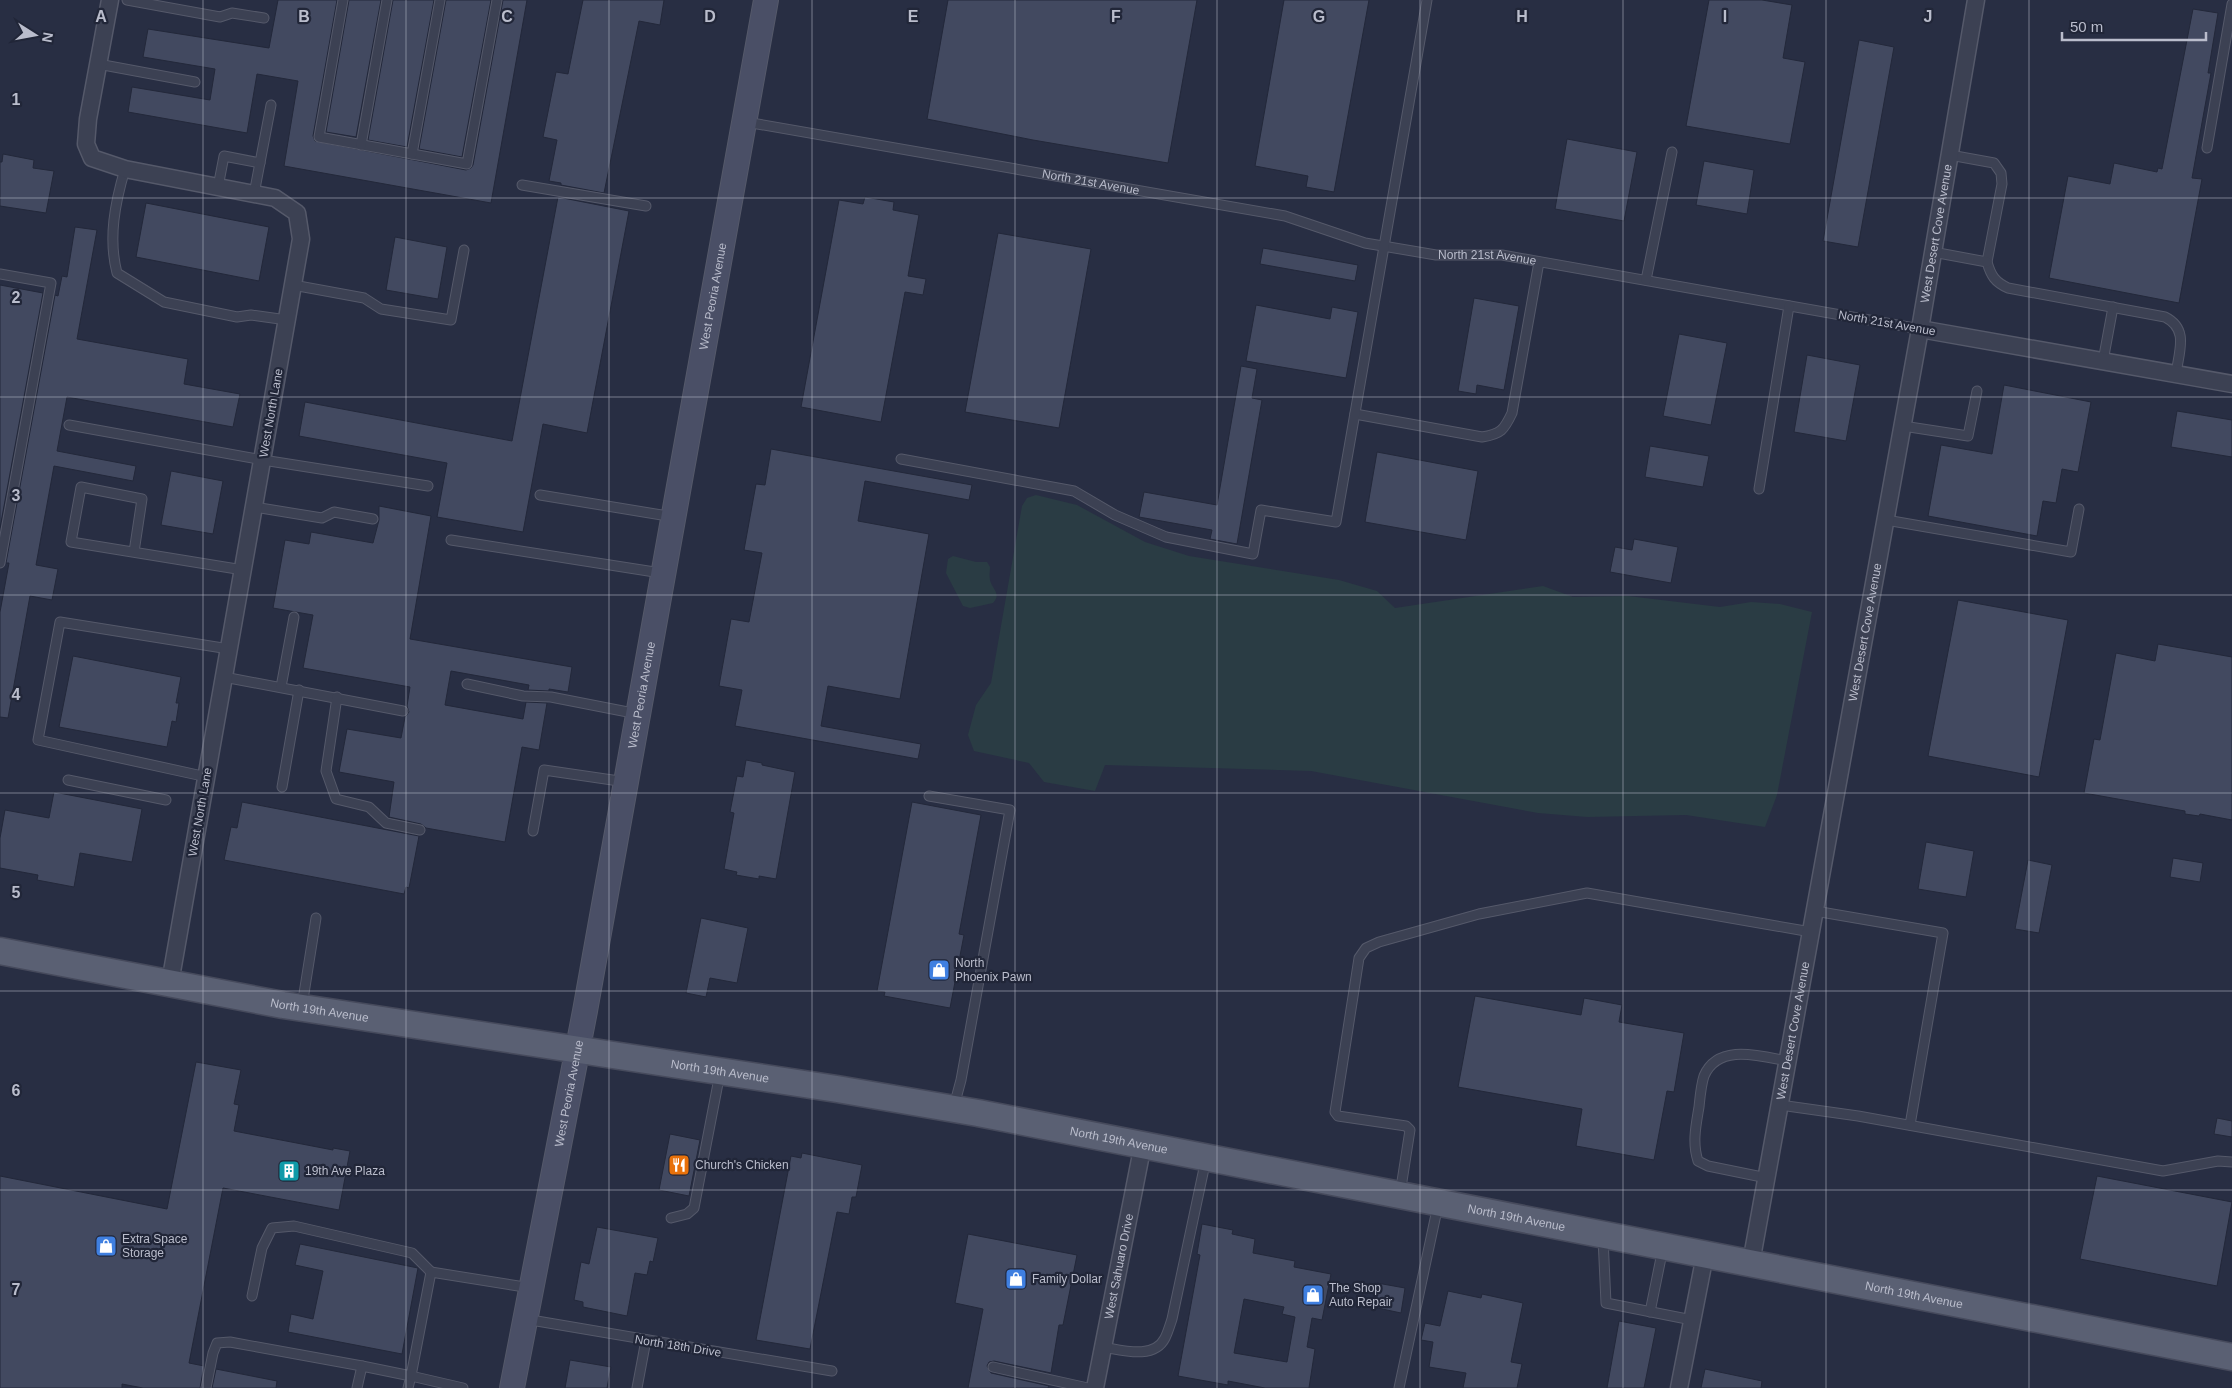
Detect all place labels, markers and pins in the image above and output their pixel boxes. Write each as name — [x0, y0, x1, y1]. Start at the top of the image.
place label: North Phoenix Pawn — [955, 956, 1032, 984]
shop icon: North Phoenix Pawn — [927, 958, 951, 982]
restaurant icon: Church's Chicken — [667, 1153, 691, 1177]
place label: Church's Chicken — [695, 1158, 789, 1172]
building icon: 19th Ave Plaza — [277, 1159, 301, 1183]
place label: 19th Ave Plaza — [305, 1164, 385, 1178]
place label: Extra Space Storage — [122, 1232, 188, 1260]
shop icon: Extra Space Storage — [94, 1234, 118, 1258]
shop icon: Family Dollar — [1004, 1267, 1028, 1291]
place label: Family Dollar — [1032, 1272, 1102, 1286]
place label: The Shop Auto Repair — [1329, 1281, 1392, 1309]
shop icon: The Shop Auto Repair — [1301, 1283, 1325, 1307]

